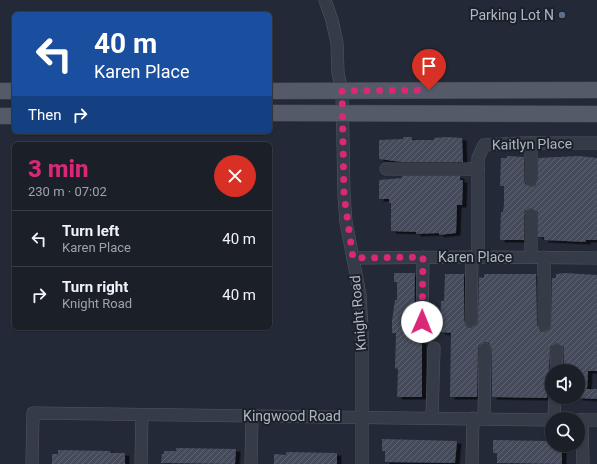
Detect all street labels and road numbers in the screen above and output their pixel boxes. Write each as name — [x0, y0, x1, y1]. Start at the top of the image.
street label: Kaitlyn Place — [492, 135, 572, 153]
street label: Karen Place — [438, 249, 512, 265]
street label: Knight Road — [347, 275, 369, 351]
street label: Kingwood Road — [243, 408, 341, 424]

